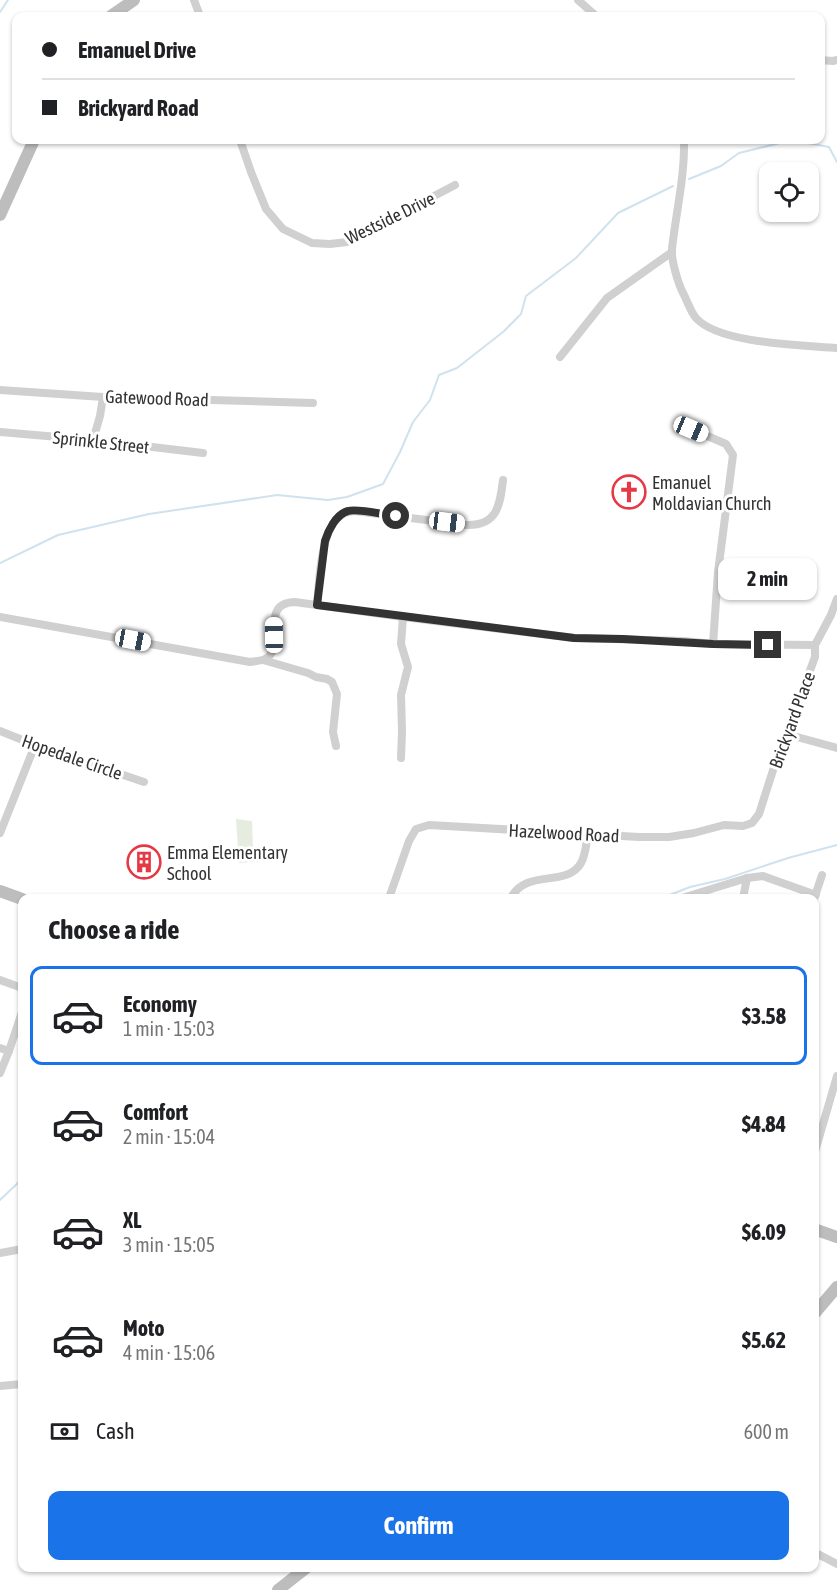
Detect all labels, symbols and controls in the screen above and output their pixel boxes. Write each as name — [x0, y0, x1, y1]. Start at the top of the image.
text: Emanuel Drive — [78, 37, 196, 63]
text: Brickyard Road — [78, 95, 199, 121]
map controls — [759, 162, 819, 222]
button: locate — [759, 162, 819, 222]
street label: Westside Drive — [342, 187, 438, 249]
street label: Gatewood Road — [105, 386, 209, 410]
car — [671, 414, 711, 444]
street label: Sprinkle Street — [52, 426, 150, 458]
place label: Emanuel Moldavian Church — [652, 472, 771, 514]
church icon: Emanuel Moldavian Church — [611, 474, 647, 510]
route start — [382, 502, 409, 529]
car — [428, 511, 466, 533]
callout: 2 min — [718, 558, 818, 600]
text: 2 min — [747, 567, 788, 590]
car — [265, 617, 283, 653]
car — [114, 628, 152, 652]
route end — [754, 631, 781, 658]
street label: Brickyard Place — [765, 669, 819, 771]
street label: Hopedale Circle — [19, 730, 125, 784]
street label: Hazelwood Road — [508, 820, 620, 846]
place label: Emma Elementary School — [167, 842, 288, 884]
building icon: Emma Elementary School — [126, 844, 162, 880]
text: Choose a ride — [48, 914, 180, 945]
icon: car — [51, 989, 105, 1043]
text: Economy — [123, 991, 197, 1017]
text: $3.58 — [742, 1003, 786, 1029]
text: 1 min · 15:03 — [123, 1017, 215, 1040]
icon: car — [51, 1097, 105, 1151]
text: Comfort — [123, 1099, 188, 1125]
text: $4.84 — [742, 1111, 786, 1137]
text: 2 min · 15:04 — [123, 1125, 215, 1148]
icon: car — [51, 1205, 105, 1259]
text: XL — [123, 1207, 141, 1233]
text: $6.09 — [742, 1219, 786, 1245]
text: 3 min · 15:05 — [123, 1233, 215, 1256]
icon: car — [51, 1313, 105, 1367]
text: Moto — [123, 1315, 165, 1341]
text: $5.62 — [742, 1327, 786, 1353]
text: 4 min · 15:06 — [123, 1341, 215, 1364]
icon: cash — [48, 1415, 81, 1448]
text: Cash — [96, 1418, 135, 1444]
text: 600 m — [744, 1420, 789, 1443]
button: Confirm — [48, 1491, 789, 1560]

